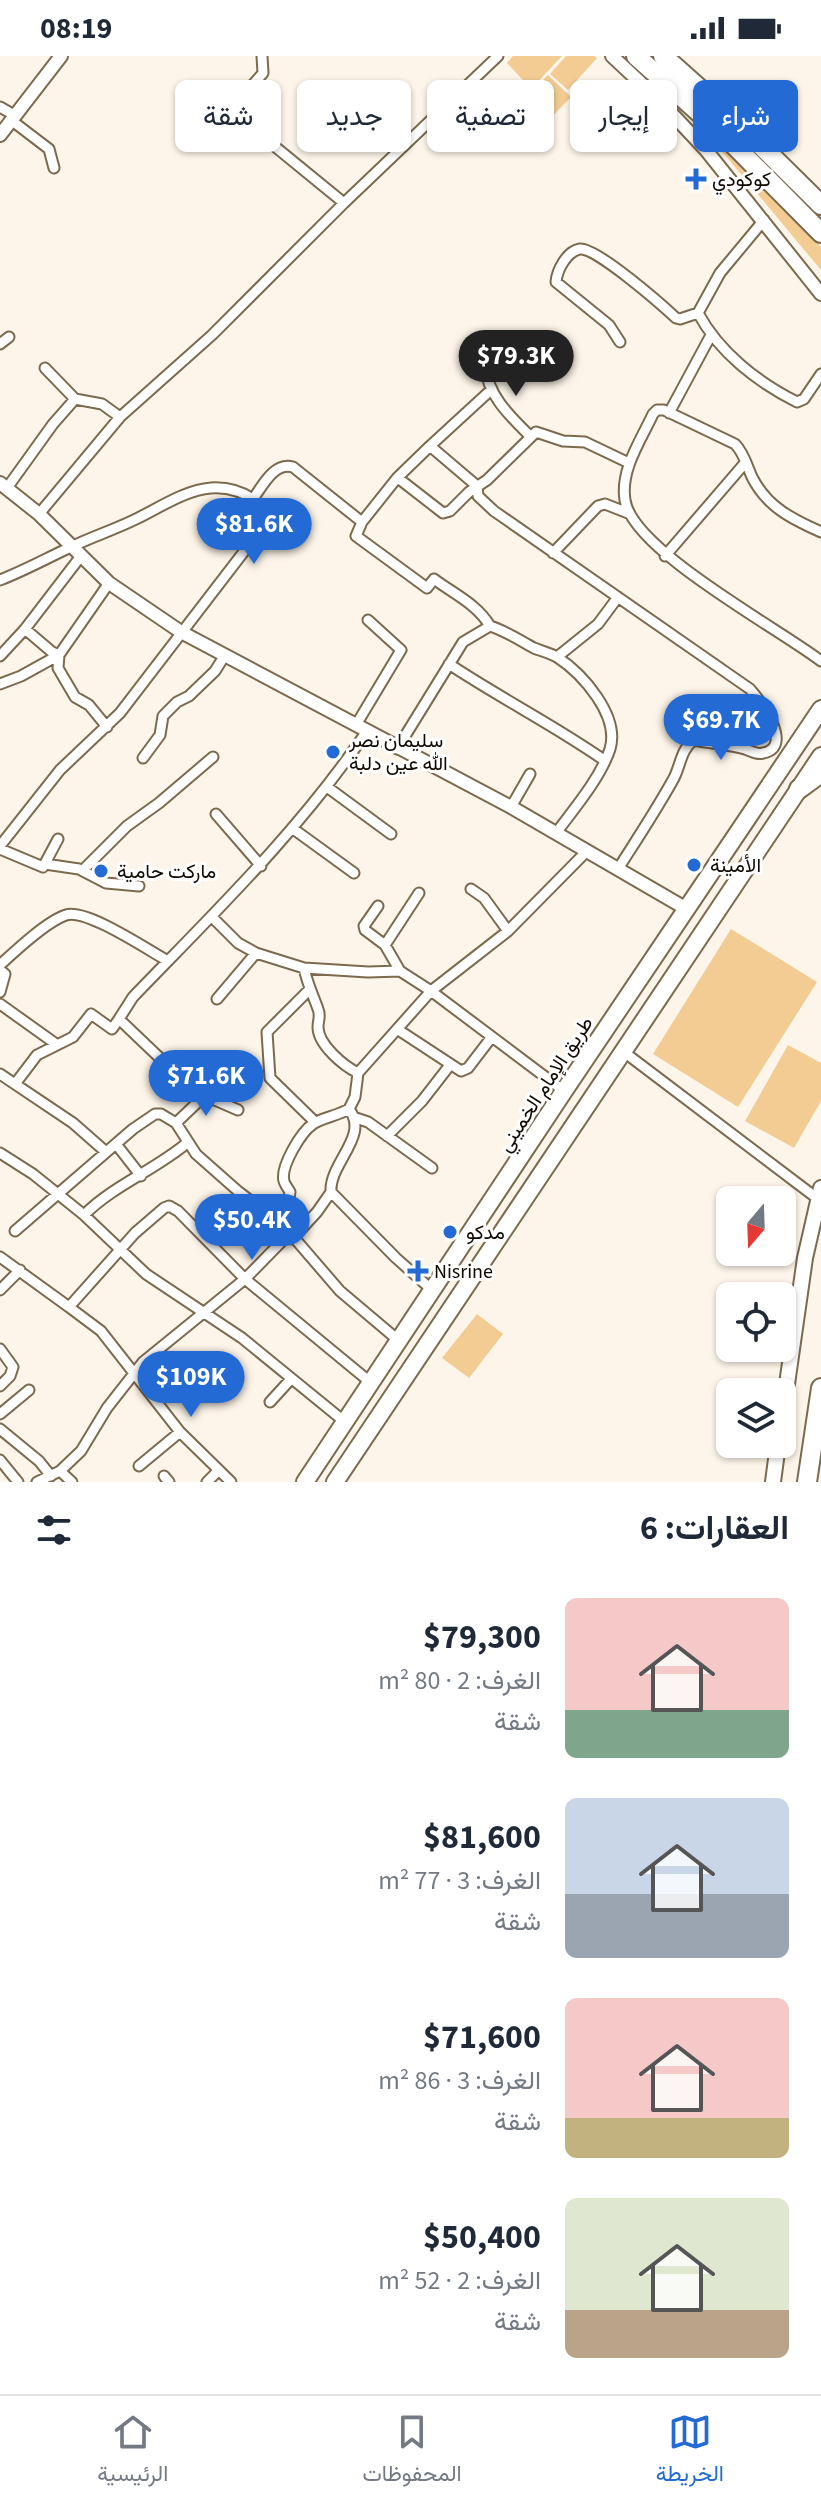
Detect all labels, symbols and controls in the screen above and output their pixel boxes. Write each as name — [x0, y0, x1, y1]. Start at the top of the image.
text: 08:19 — [40, 7, 112, 50]
chip: شقة — [175, 80, 281, 152]
chip: جديد — [297, 80, 411, 152]
chip: تصفية — [427, 80, 554, 152]
chip: إيجار — [570, 80, 677, 152]
chip: شراء — [693, 80, 798, 152]
place label: كوكودي — [712, 166, 771, 196]
marker: كوكودي — [687, 170, 705, 188]
pin: $79.3K — [451, 330, 581, 398]
text: $79.3K — [477, 337, 555, 374]
pin: $81.6K — [189, 498, 319, 566]
text: $81.6K — [215, 505, 293, 542]
pin: $69.7K — [656, 694, 786, 762]
text: $69.7K — [682, 701, 760, 738]
place label: سليمان نصر الله عين دلبة — [348, 727, 448, 778]
marker: سليمان نصر الله عين دلبة — [324, 743, 342, 761]
place label: الأمينة — [710, 852, 761, 880]
marker: الأمينة — [685, 856, 703, 874]
place label: ماركت حامية — [117, 858, 216, 886]
marker: ماركت حامية — [92, 862, 110, 880]
street label: طريق الإمام الخميني — [491, 1011, 602, 1159]
pin: $71.6K — [141, 1050, 271, 1118]
text: $71.6K — [167, 1057, 245, 1094]
north arrow — [716, 1186, 796, 1266]
map controls — [716, 1186, 796, 1458]
pin: $50.4K — [187, 1194, 317, 1262]
text: $50.4K — [213, 1201, 291, 1238]
place label: مدكو — [466, 1219, 505, 1247]
marker: مدكو — [441, 1223, 459, 1241]
place label: Nisrine — [434, 1258, 493, 1286]
marker: Nisrine — [409, 1262, 427, 1280]
button: locate — [716, 1282, 796, 1362]
pin: $109K — [135, 1351, 247, 1419]
text: $109K — [156, 1358, 226, 1395]
button: layers — [716, 1378, 796, 1458]
text: العقارات: 6 — [640, 1504, 789, 1553]
icon: filters — [32, 1508, 76, 1552]
text: $79,300 — [423, 1613, 541, 1662]
icon: home — [629, 1630, 725, 1726]
text: الغرف: 2 · 80 m² — [378, 1662, 541, 1699]
text: شقة — [494, 1703, 541, 1740]
text: $81,600 — [423, 1813, 541, 1862]
icon: home — [629, 1830, 725, 1926]
text: الغرف: 3 · 77 m² — [378, 1862, 541, 1899]
text: شقة — [494, 1903, 541, 1940]
text: $71,600 — [423, 2013, 541, 2062]
icon: home — [629, 2030, 725, 2126]
text: الغرف: 3 · 86 m² — [378, 2062, 541, 2099]
text: شقة — [494, 2103, 541, 2140]
text: $50,400 — [423, 2213, 541, 2262]
icon: home — [629, 2230, 725, 2326]
text: الغرف: 2 · 52 m² — [378, 2262, 541, 2299]
text: شقة — [494, 2303, 541, 2340]
tab: الرئيسية — [97, 2410, 168, 2493]
tab: المحفوظات — [363, 2410, 462, 2493]
tab: الخريطة — [656, 2410, 724, 2493]

